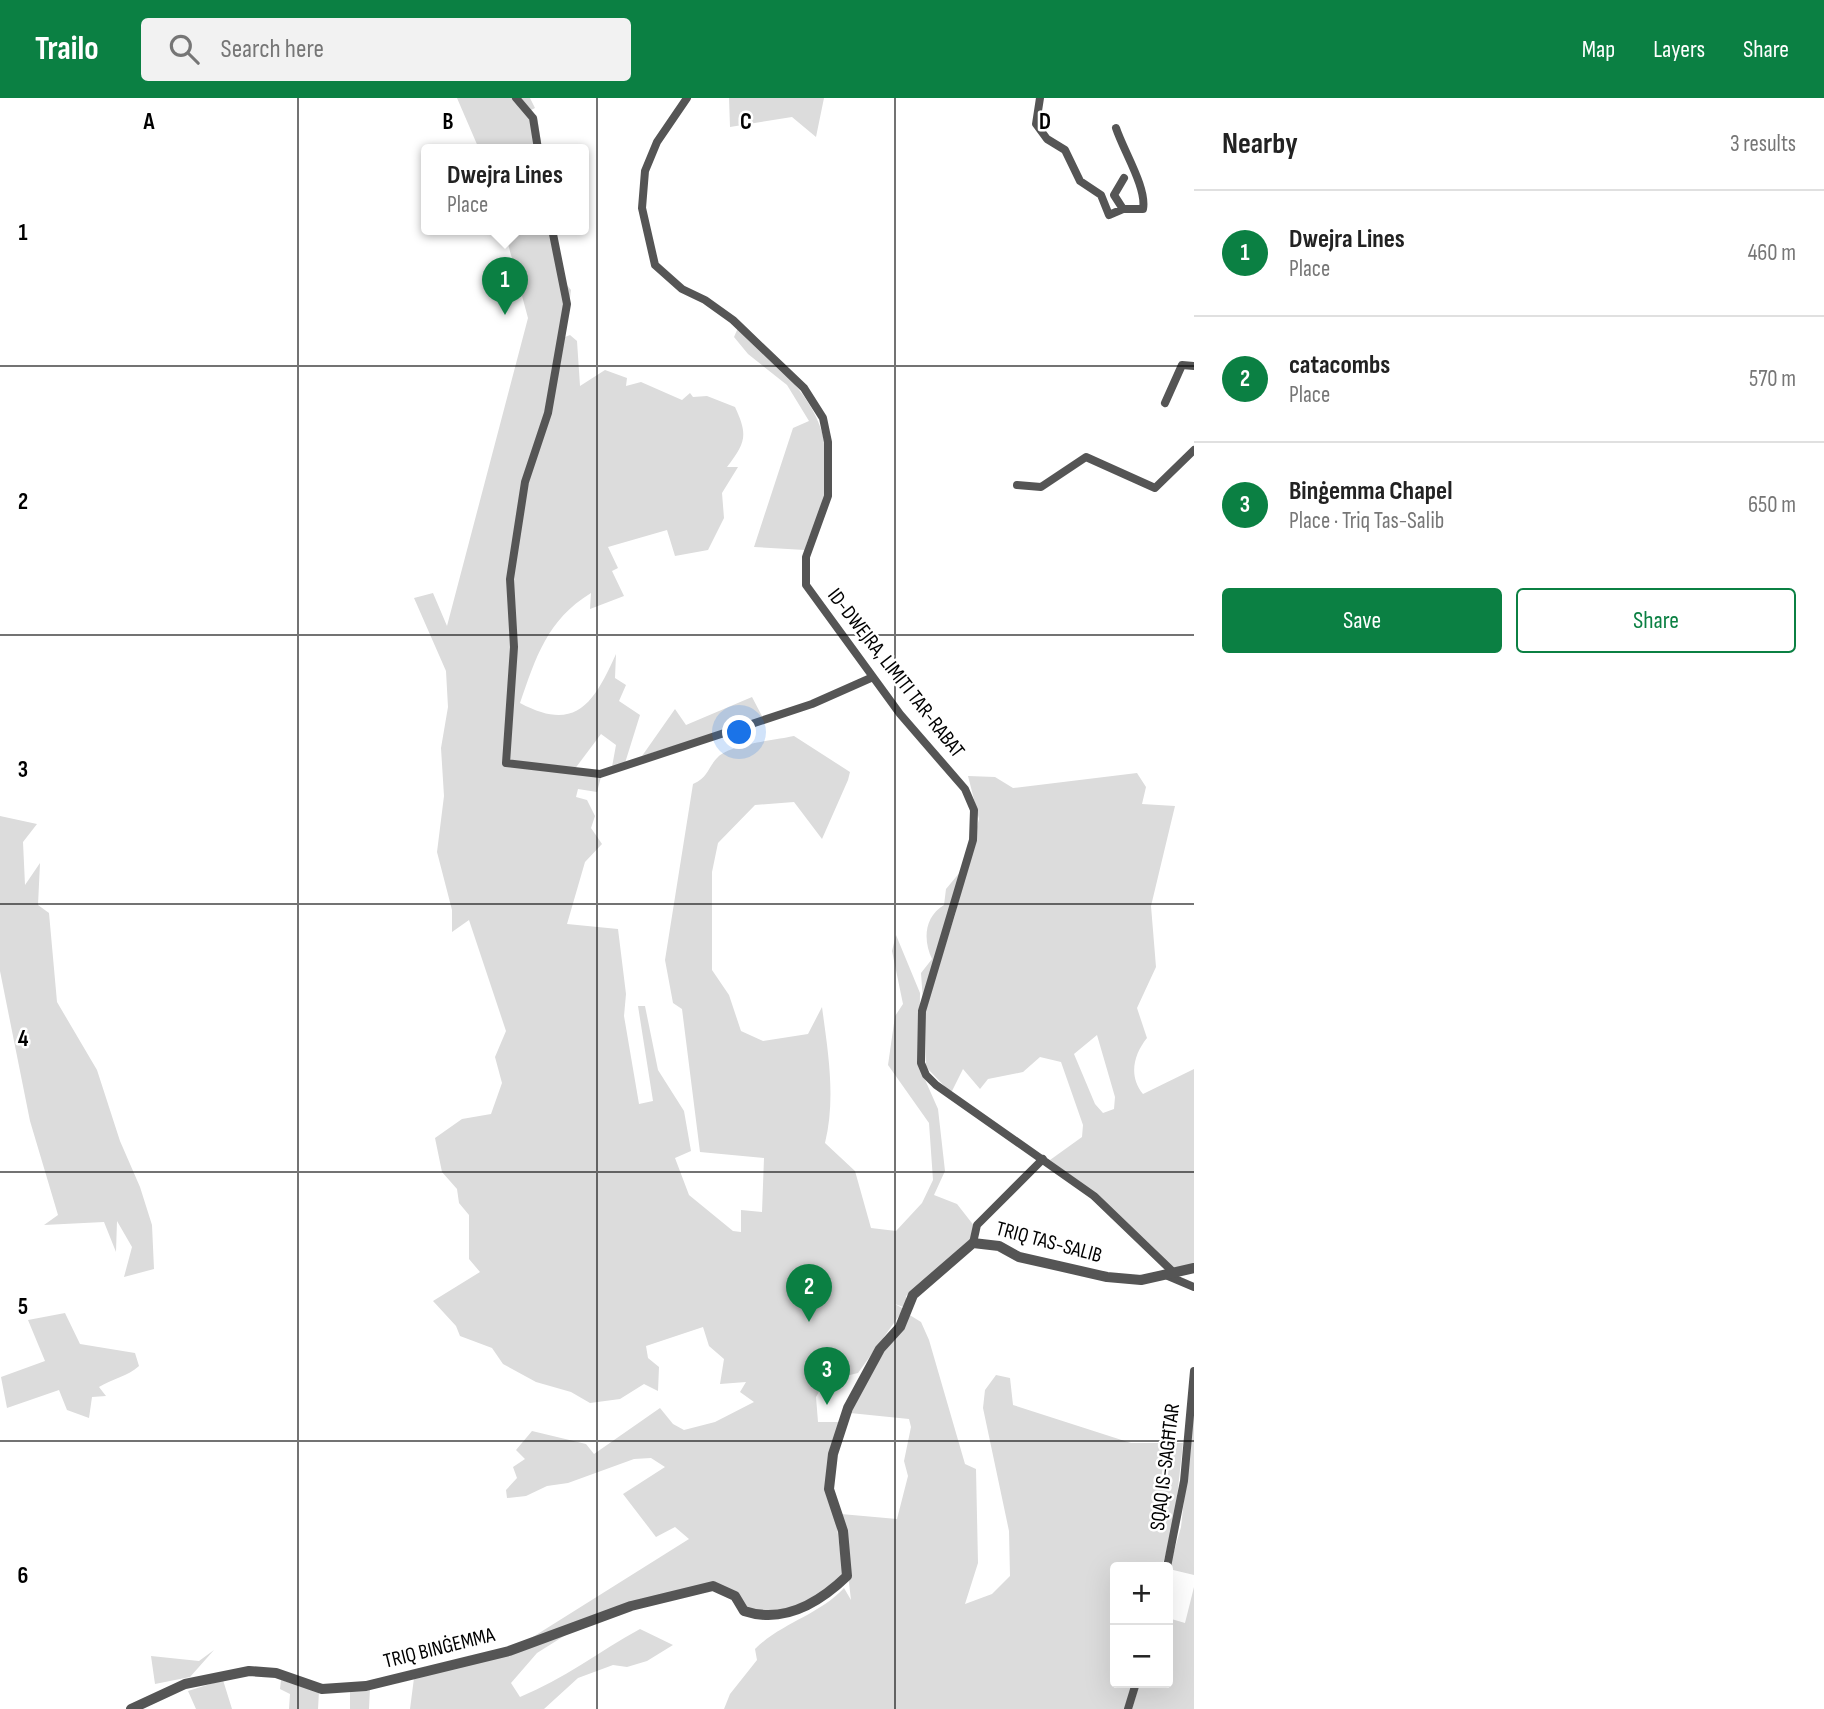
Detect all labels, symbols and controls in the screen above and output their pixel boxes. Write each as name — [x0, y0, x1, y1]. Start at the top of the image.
search box — [141, 18, 631, 81]
text: Trailo — [35, 29, 99, 69]
icon: search — [165, 30, 203, 68]
text: Search here — [221, 34, 324, 65]
text: Map — [1582, 35, 1615, 64]
text: Layers — [1653, 35, 1705, 64]
text: Share — [1743, 35, 1789, 64]
text: A — [143, 108, 156, 136]
text: B — [443, 108, 454, 136]
text: C — [740, 108, 752, 136]
text: D — [1039, 108, 1051, 136]
text: Nearby — [1222, 126, 1298, 162]
text: 3 results — [1730, 130, 1796, 158]
popup — [421, 144, 589, 235]
text: Dwejra Lines — [447, 160, 563, 191]
text: Place — [447, 191, 488, 219]
text: 1 — [18, 219, 28, 247]
text: Dwejra Lines — [1289, 224, 1405, 255]
text: 1 — [1240, 239, 1250, 267]
text: 460 m — [1748, 239, 1796, 267]
text: Place — [1289, 255, 1330, 283]
pin: 1 — [482, 257, 528, 315]
text: catacombs — [1289, 350, 1390, 381]
text: 2 — [1240, 365, 1250, 393]
text: 570 m — [1749, 365, 1796, 393]
text: Place — [1289, 381, 1330, 409]
text: Binġemma Chapel — [1289, 476, 1452, 507]
text: 2 — [18, 488, 28, 516]
text: 3 — [1240, 491, 1250, 519]
text: 650 m — [1748, 491, 1796, 519]
text: Place · Triq Tas-Salib — [1289, 507, 1444, 535]
street label: ID-DWEJRA, LIMITI TAR-RABAT — [822, 583, 970, 763]
button: Save — [1222, 588, 1502, 653]
button: Share — [1516, 588, 1796, 653]
your location — [722, 715, 756, 749]
text: 3 — [18, 756, 28, 784]
text: 4 — [18, 1025, 29, 1053]
street label: TRIQ TAS-SALIB — [993, 1216, 1105, 1268]
pin: 2 — [786, 1264, 832, 1322]
text: 5 — [18, 1293, 28, 1321]
pin: 3 — [804, 1347, 850, 1405]
street label: SQAQ IS-SAGĦTAR — [1145, 1402, 1185, 1532]
text: 6 — [18, 1562, 28, 1590]
map controls — [1110, 1562, 1173, 1688]
button: + — [1110, 1562, 1173, 1625]
street label: TRIQ BINĠEMMA — [381, 1622, 498, 1674]
button: − — [1110, 1625, 1173, 1688]

